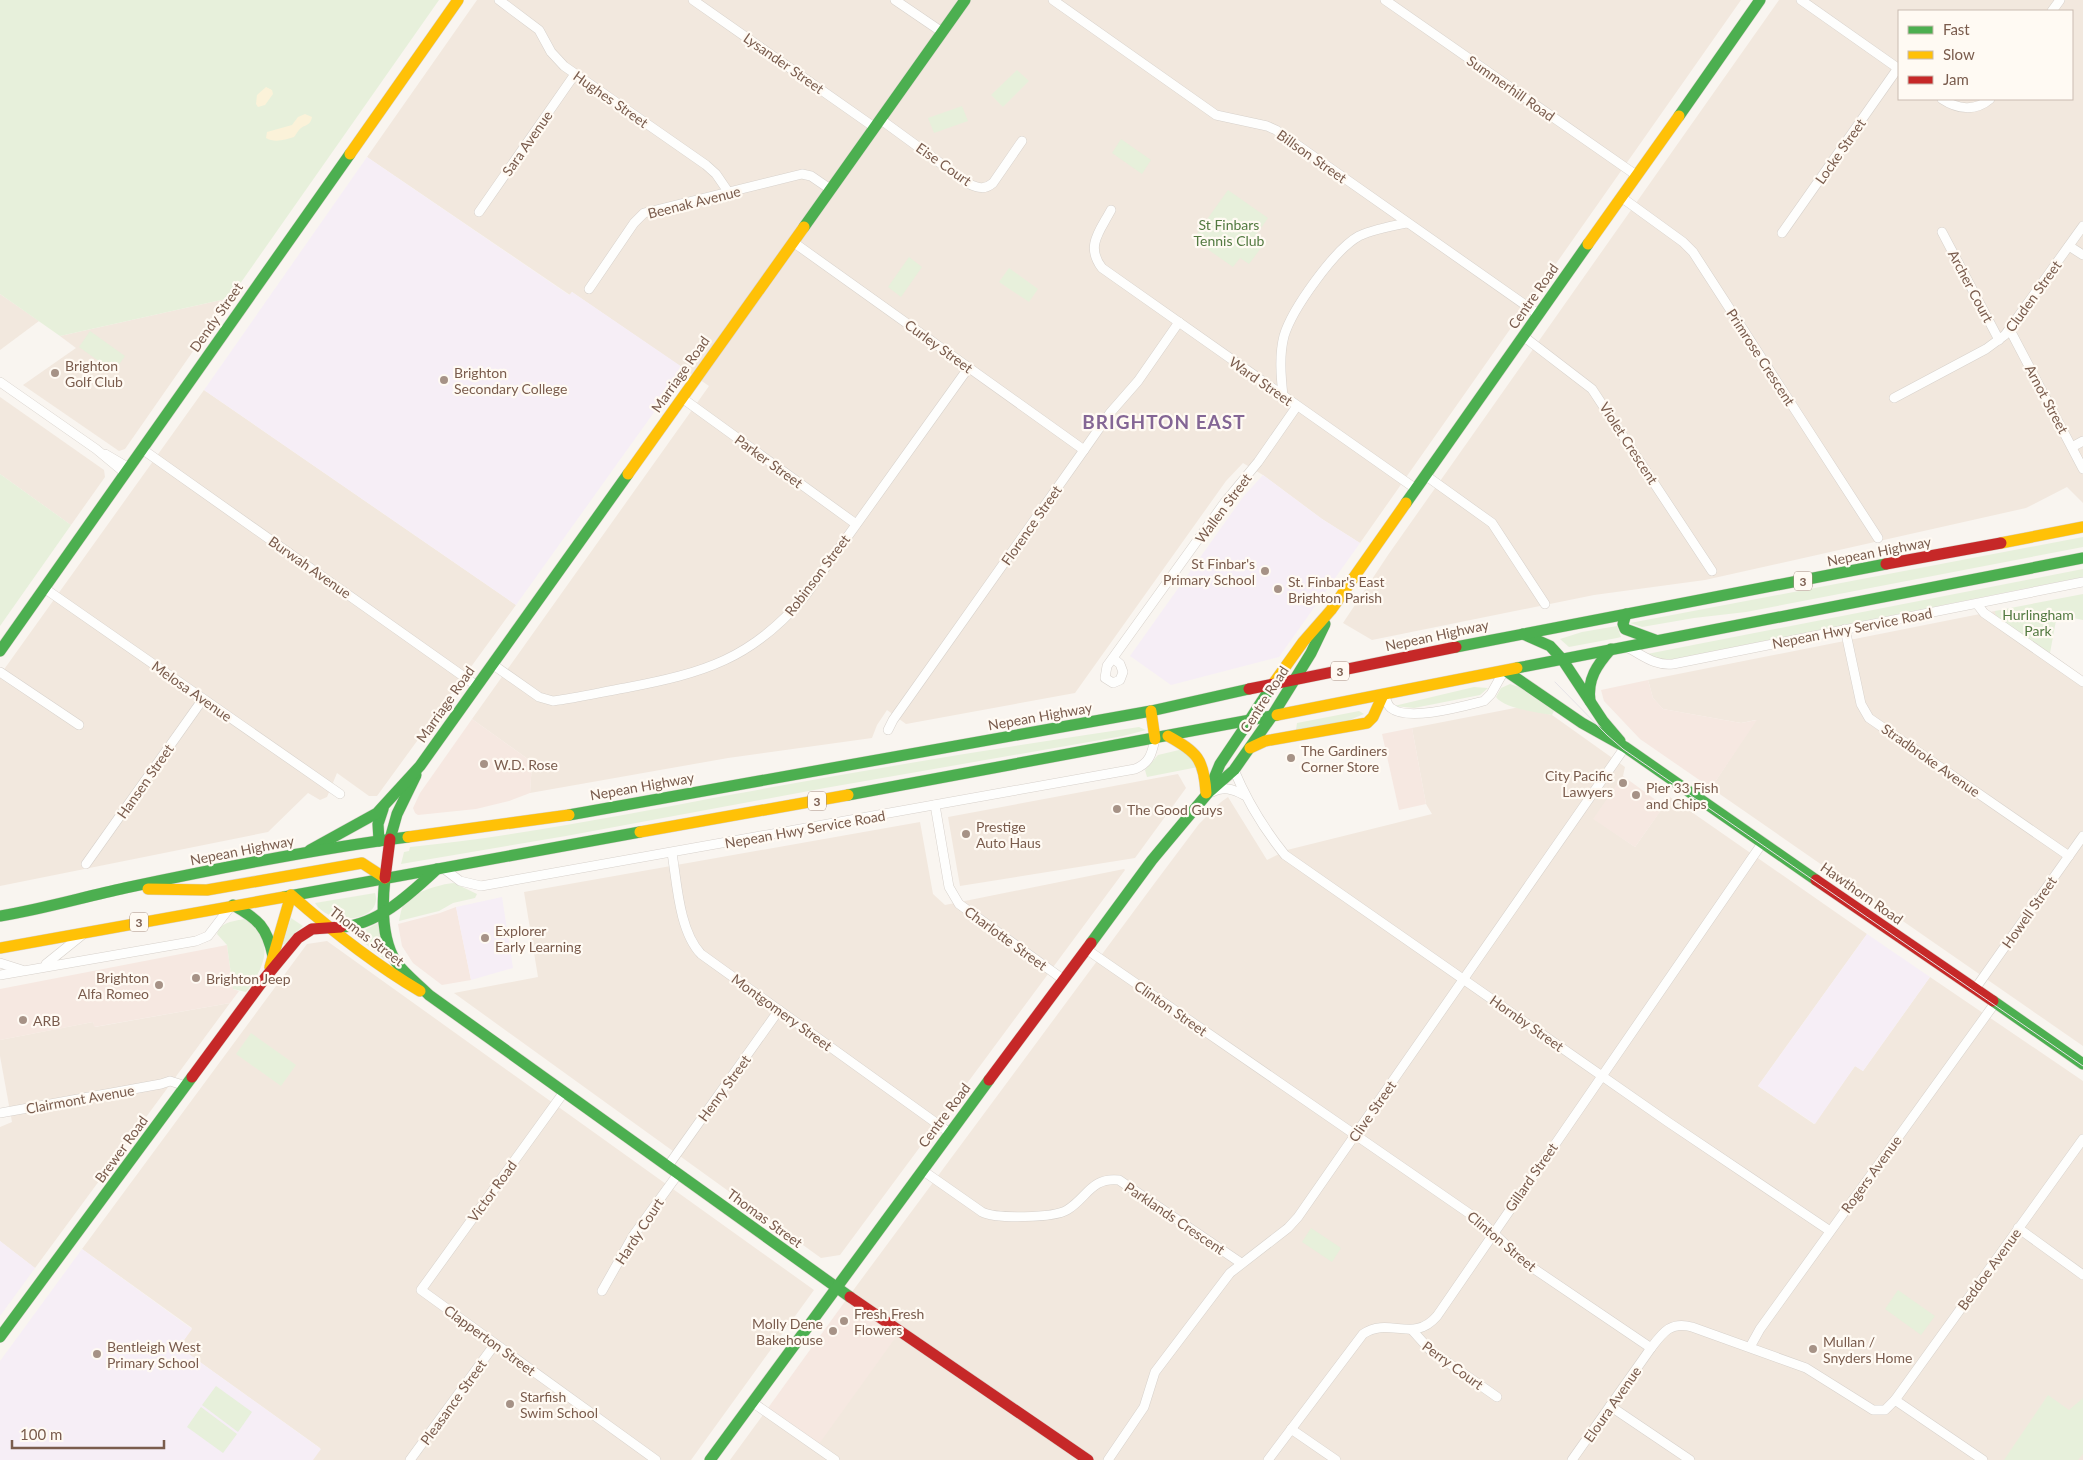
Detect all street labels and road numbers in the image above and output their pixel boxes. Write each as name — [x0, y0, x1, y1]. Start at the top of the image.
street label: Lysander Street — [741, 29, 827, 97]
street label: Summerhill Road — [1464, 51, 1558, 125]
street label: Hughes Street — [570, 67, 652, 131]
street label: Sara Avenue — [498, 107, 556, 179]
street label: Locke Street — [1811, 115, 1869, 187]
street label: Billson Street — [1274, 126, 1350, 186]
street label: Eise Court — [913, 139, 975, 189]
street label: Beenak Avenue — [646, 182, 742, 222]
street label: Archer Court — [1945, 247, 1997, 325]
street label: Cluden Street — [2001, 257, 2065, 335]
street label: Centre Road — [1504, 260, 1562, 332]
street label: Dendy Street — [186, 279, 246, 355]
street label: Primrose Crescent — [1723, 305, 1799, 409]
street label: Curley Street — [902, 316, 976, 376]
street label: Marriage Road — [647, 332, 713, 416]
street label: Ward Street — [1226, 353, 1296, 409]
street label: Arnot Street — [2022, 362, 2072, 436]
street label: Violet Crescent — [1596, 399, 1662, 487]
street label: Parker Street — [732, 431, 806, 491]
street label: Wallen Street — [1191, 470, 1255, 546]
street label: Florence Street — [997, 482, 1065, 568]
street label: Robinson Street — [781, 531, 853, 619]
street label: Burwah Avenue — [265, 532, 355, 602]
street label: Nepean Highway — [1826, 532, 1933, 569]
road number: 3 — [1794, 572, 1812, 590]
street label: Nepean Hwy Service Road — [1771, 604, 1933, 652]
street label: Nepean Highway — [1384, 616, 1491, 654]
street label: Melosa Avenue — [149, 657, 235, 725]
road number: 3 — [1331, 661, 1349, 680]
street label: Marriage Road — [412, 662, 478, 746]
street label: Centre Road — [1236, 662, 1292, 736]
street label: Nepean Highway — [987, 698, 1094, 734]
street label: Stradbroke Avenue — [1879, 720, 1983, 800]
street label: Hansen Street — [113, 741, 177, 821]
street label: Nepean Highway — [589, 768, 696, 804]
road number: 3 — [808, 791, 826, 810]
street label: Nepean Hwy Service Road — [723, 807, 887, 851]
street label: Nepean Highway — [189, 831, 296, 868]
street label: Hawthorn Road — [1818, 858, 1906, 928]
street label: Howell Street — [1998, 873, 2060, 951]
street label: Thomas Street — [326, 902, 408, 970]
street label: Charlotte Street — [961, 902, 1051, 974]
road number: 3 — [130, 912, 148, 932]
street label: Montgomery Street — [729, 970, 835, 1054]
street label: Clinton Street — [1131, 977, 1211, 1039]
street label: Hornby Street — [1487, 991, 1567, 1055]
street label: Henry Street — [694, 1051, 754, 1125]
street label: Clive Street — [1345, 1077, 1399, 1145]
street label: Centre Road — [914, 1079, 974, 1151]
street label: Clairmont Avenue — [24, 1081, 136, 1117]
street label: Brewer Road — [91, 1112, 151, 1186]
street label: Rogers Avenue — [1837, 1132, 1905, 1216]
street label: Gillard Street — [1501, 1139, 1561, 1215]
street label: Victor Road — [464, 1157, 520, 1225]
street label: Parklands Crescent — [1122, 1178, 1228, 1258]
street label: Thomas Street — [724, 1185, 806, 1251]
street label: Hardy Court — [611, 1195, 667, 1267]
street label: Clinton Street — [1464, 1207, 1540, 1275]
street label: Beddoe Avenue — [1954, 1225, 2024, 1313]
street label: Clapperton Street — [441, 1301, 539, 1379]
street label: Perry Court — [1419, 1337, 1487, 1393]
street label: Pleasance Street — [416, 1356, 490, 1448]
street label: Eloura Avenue — [1580, 1363, 1644, 1445]

